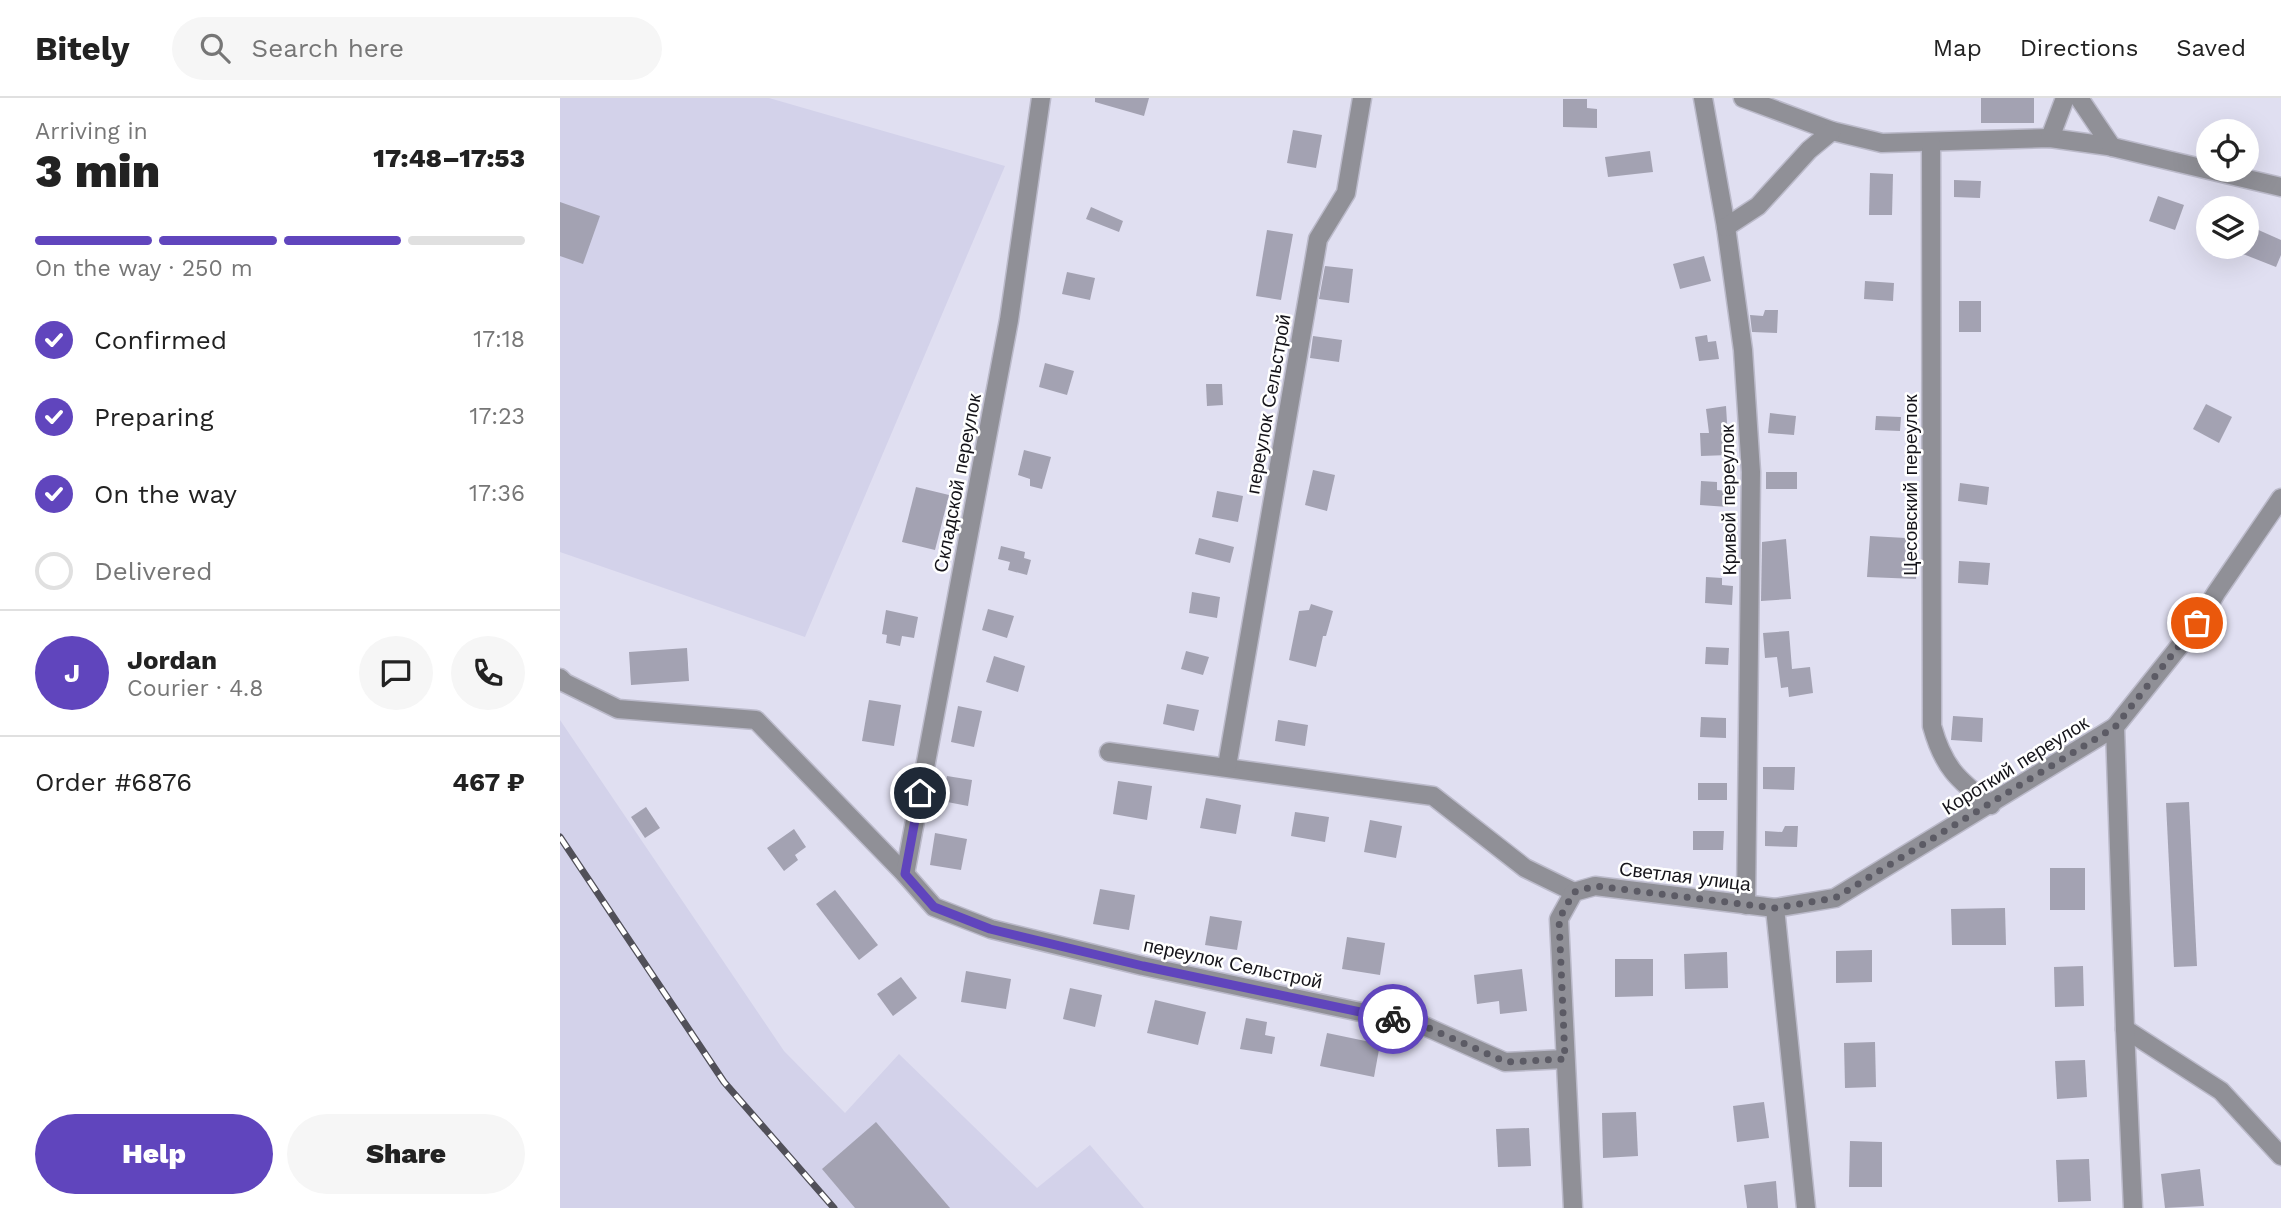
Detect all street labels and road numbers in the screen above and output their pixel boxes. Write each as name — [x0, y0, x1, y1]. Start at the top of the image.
street label: переулок Сельстрой — [1241, 312, 1296, 496]
street label: Складской переулок — [929, 391, 986, 574]
street label: Цесовский переулок — [1899, 394, 1922, 576]
street label: Кривой переулок — [1716, 424, 1741, 576]
street label: Короткий переулок — [1938, 711, 2093, 820]
street label: Светлая улица — [1618, 857, 1753, 896]
street label: переулок Сельстрой — [1141, 933, 1324, 994]

